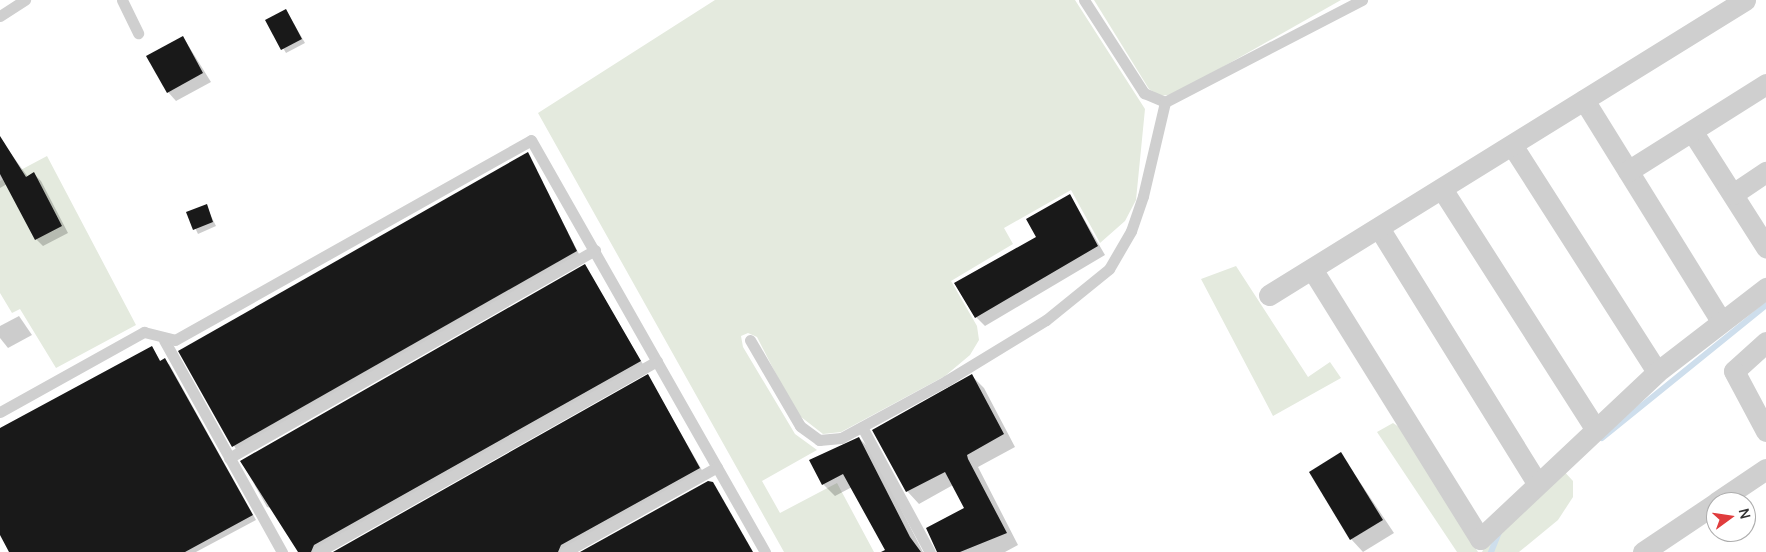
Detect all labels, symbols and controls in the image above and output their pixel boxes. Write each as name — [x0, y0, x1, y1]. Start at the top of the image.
north arrow — [1706, 492, 1756, 542]
text: N — [1735, 506, 1756, 521]

